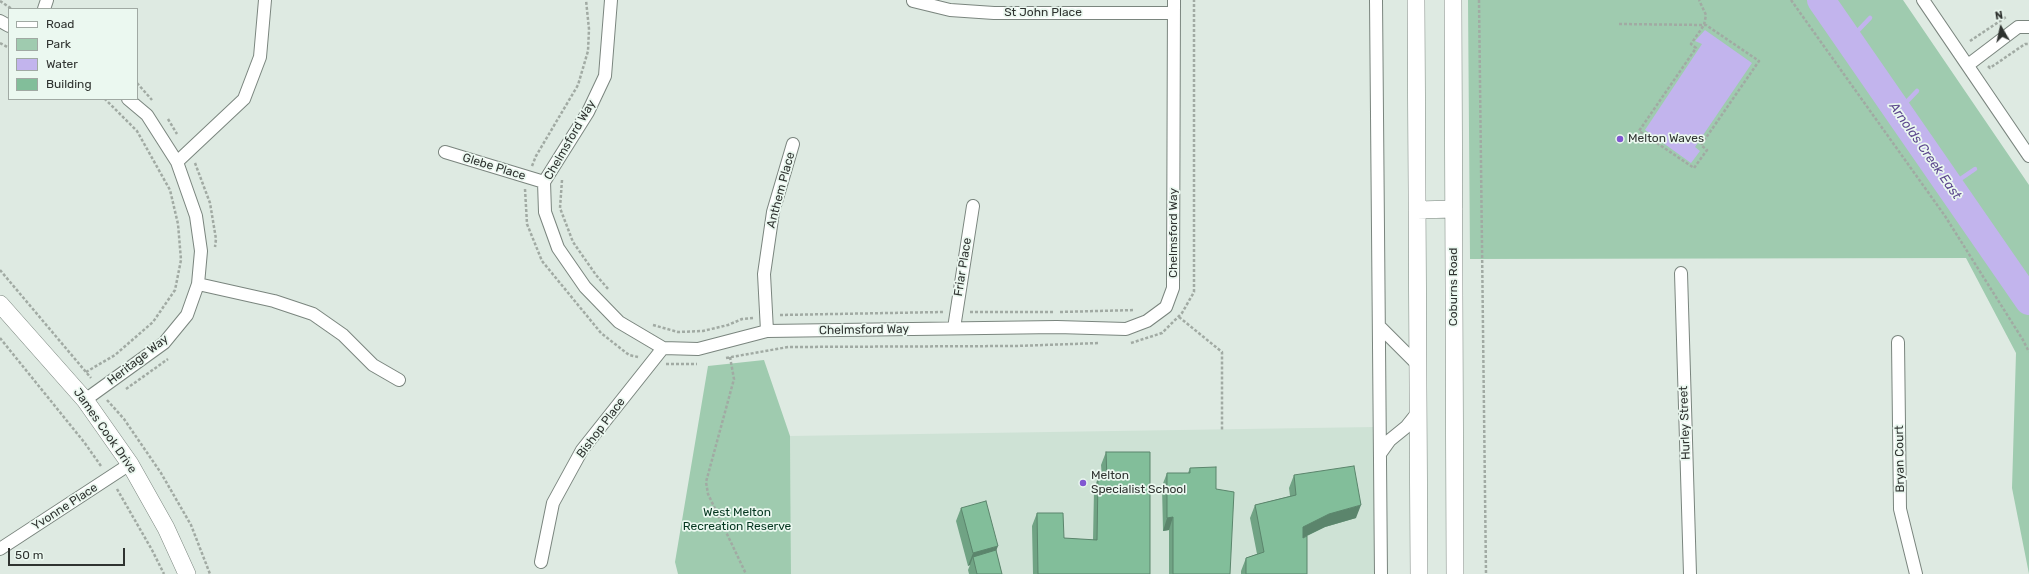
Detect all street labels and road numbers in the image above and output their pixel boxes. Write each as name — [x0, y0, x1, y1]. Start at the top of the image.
street label: St John Place — [1004, 6, 1082, 20]
street label: Chelmsford Way — [541, 97, 599, 183]
street label: Anthem Place — [764, 150, 798, 230]
street label: Glebe Place — [461, 151, 527, 183]
street label: Chelmsford Way — [1167, 188, 1181, 278]
street label: Friar Place — [951, 237, 975, 297]
street label: Coburns Road — [1447, 248, 1461, 326]
street label: Chelmsford Way — [819, 322, 909, 338]
street label: Heritage Way — [105, 332, 171, 388]
street label: James Cook Drive — [70, 386, 140, 476]
street label: Hurley Street — [1677, 386, 1693, 460]
street label: Bishop Place — [574, 395, 628, 461]
street label: Bryan Court — [1892, 425, 1908, 493]
street label: Yvonne Place — [30, 480, 100, 534]

